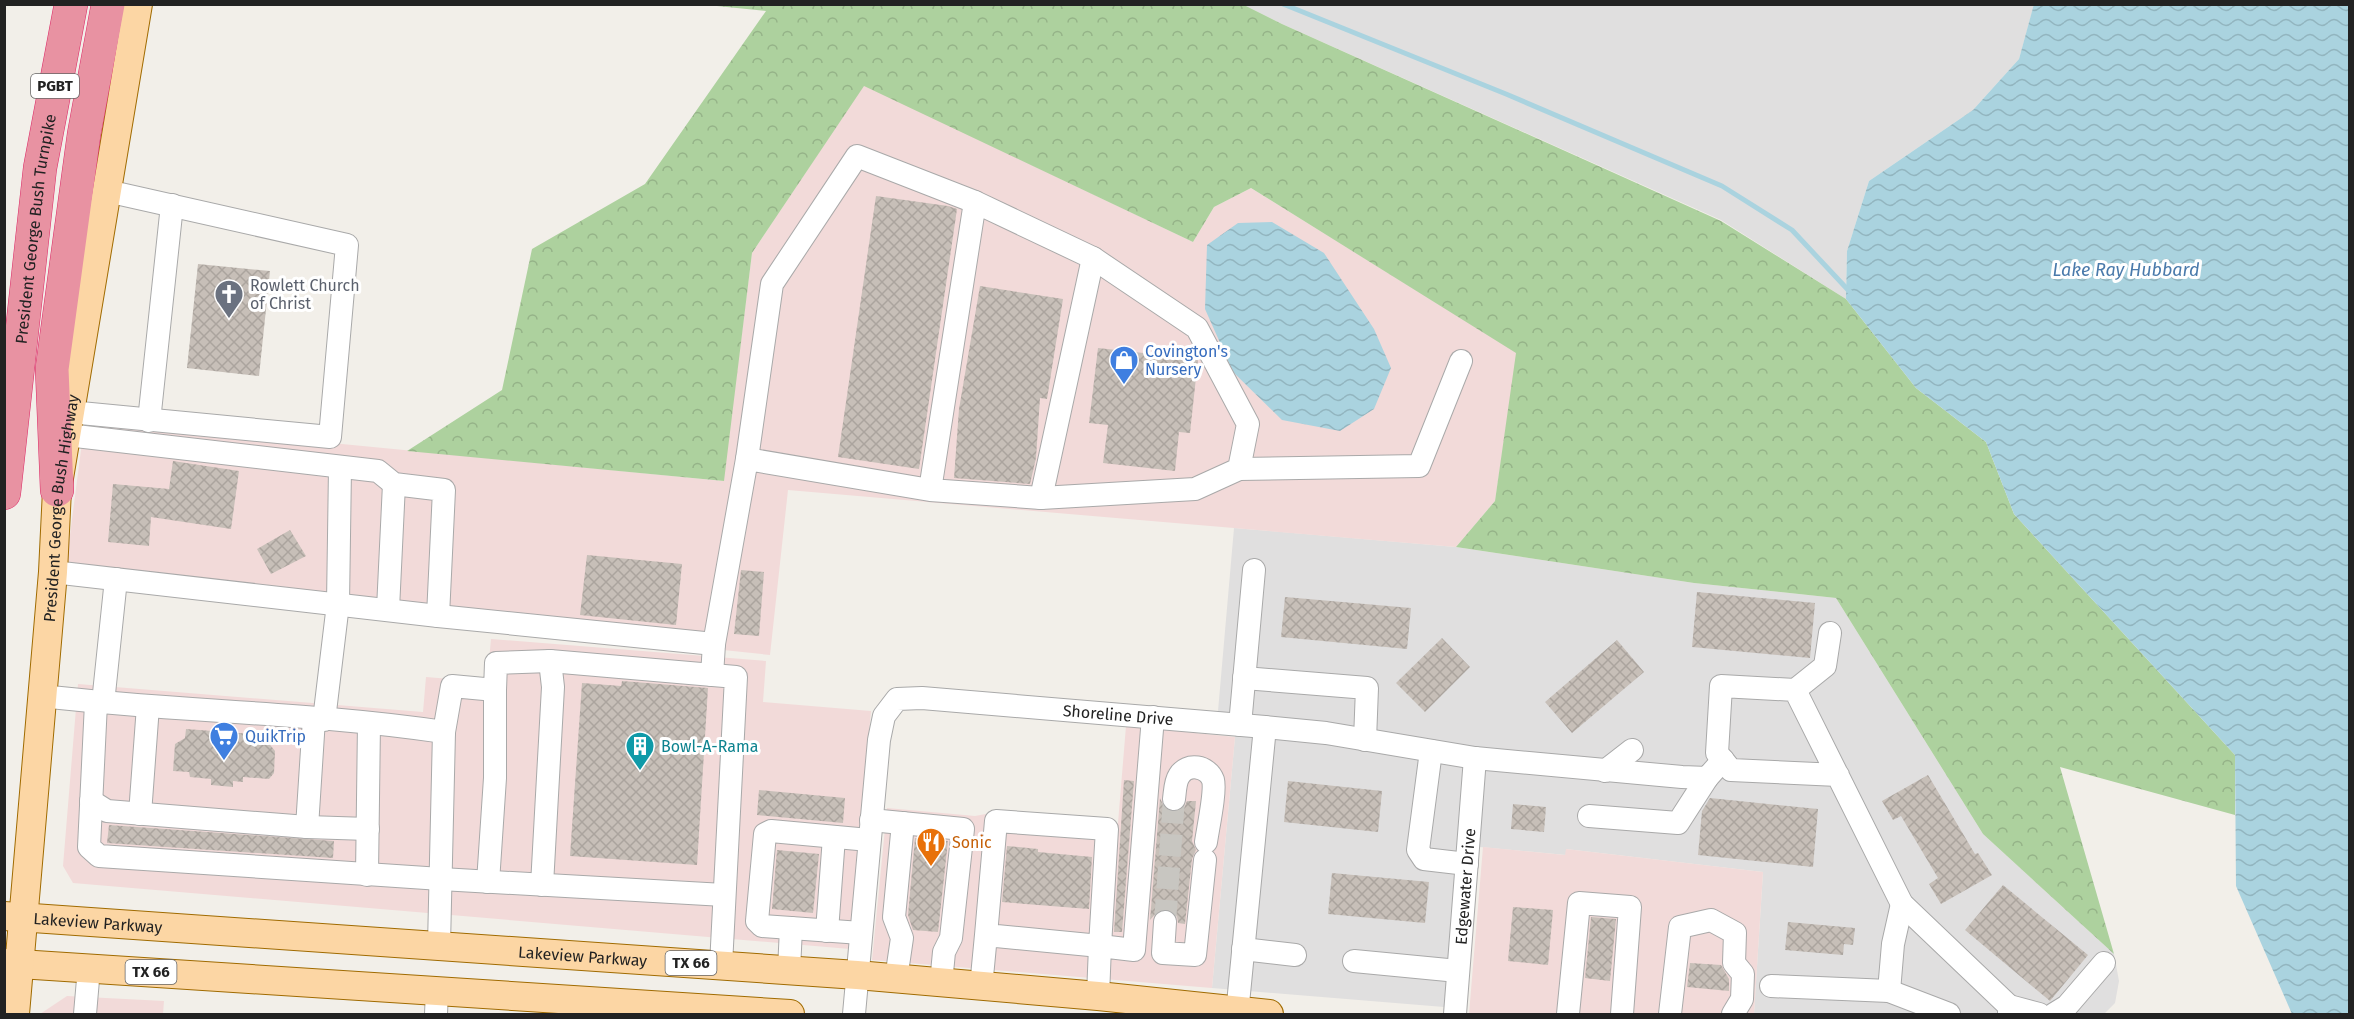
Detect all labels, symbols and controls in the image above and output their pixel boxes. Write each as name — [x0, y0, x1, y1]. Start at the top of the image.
road number: PGBT — [31, 74, 79, 98]
street label: President George Bush Turnpike — [11, 112, 60, 345]
water label: Lake Ray Hubbard — [2053, 259, 2200, 281]
place label: Rowlett Church of Christ — [250, 276, 360, 313]
church icon: Rowlett Church of Christ — [213, 278, 245, 320]
place label: Covington's Nursery — [1145, 342, 1228, 379]
shop icon: Covington's Nursery — [1108, 344, 1140, 386]
street label: President George Bush Highway — [39, 393, 82, 623]
street label: Shoreline Drive — [1062, 700, 1174, 729]
supermarket icon: QuikTrip — [208, 720, 240, 762]
place label: QuikTrip — [245, 727, 306, 746]
building icon: Bowl-A-Rama — [624, 730, 656, 772]
place label: Bowl-A-Rama — [661, 737, 758, 756]
restaurant icon: Sonic — [915, 826, 947, 868]
street label: Edgewater Drive — [1451, 827, 1479, 945]
place label: Sonic — [952, 833, 992, 852]
street label: Lakeview Parkway — [33, 909, 163, 936]
street label: Lakeview Parkway — [517, 942, 648, 970]
road number: TX 66 — [666, 951, 716, 975]
road number: TX 66 — [126, 960, 176, 984]

